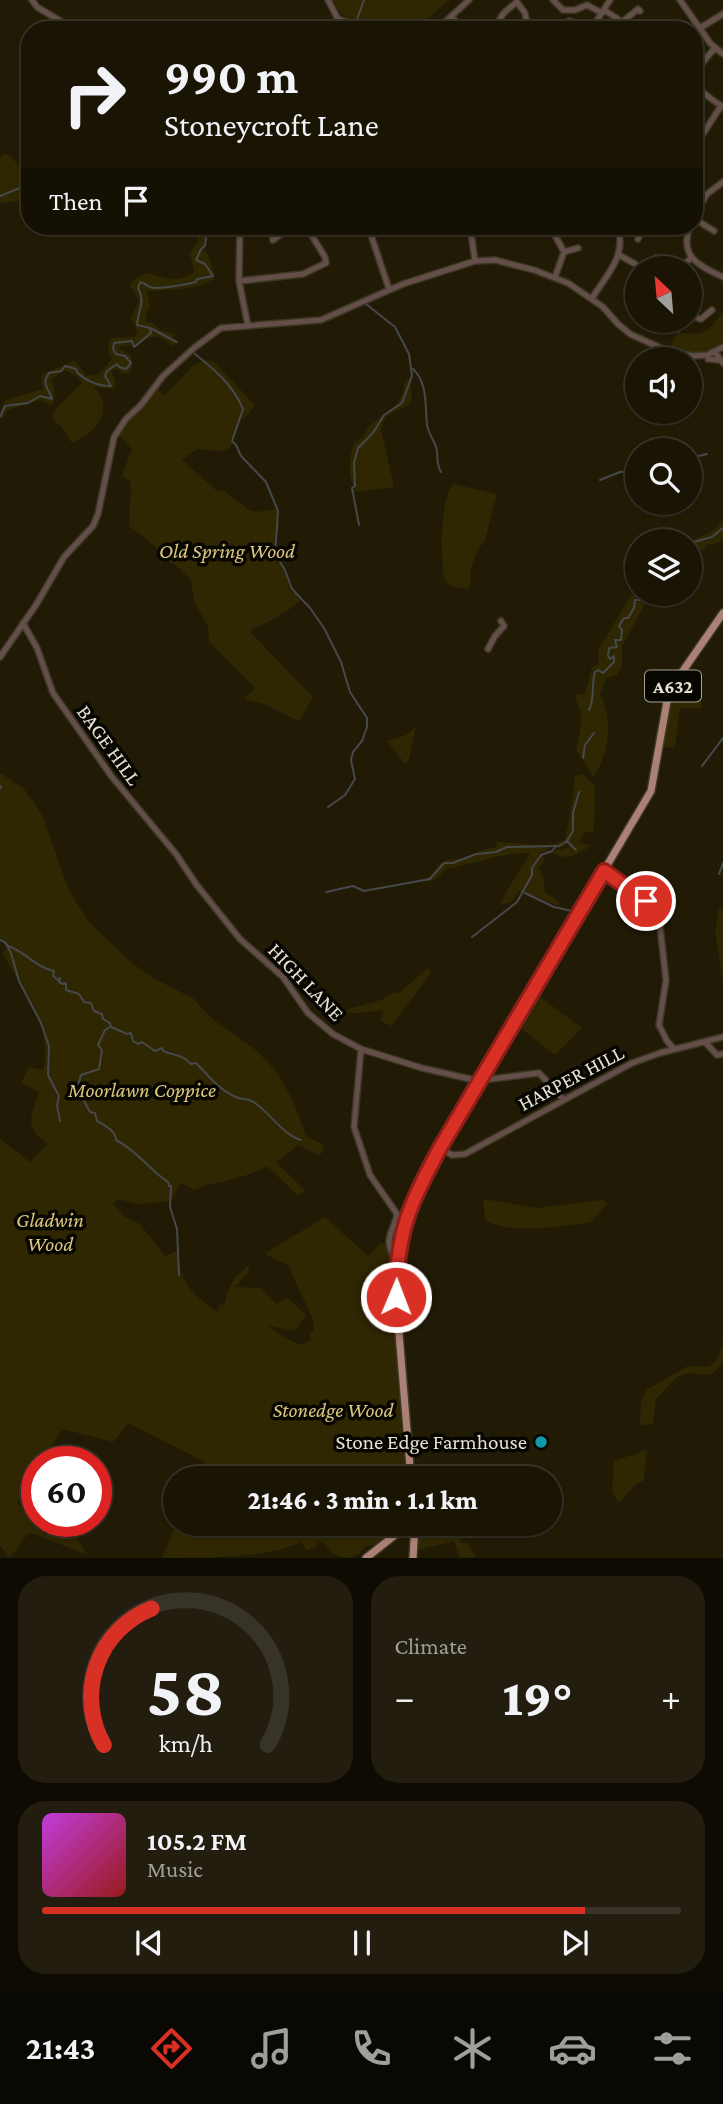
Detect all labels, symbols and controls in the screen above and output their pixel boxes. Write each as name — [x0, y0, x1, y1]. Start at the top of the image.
icon: right — [49, 49, 140, 140]
text: 990 m — [164, 49, 298, 104]
text: Stoneycroft Lane — [164, 107, 379, 143]
icon: arrive — [117, 182, 155, 220]
text: Then — [49, 187, 103, 216]
north arrow — [625, 256, 702, 332]
map controls — [625, 256, 702, 606]
button: sound — [625, 347, 702, 424]
button: search — [625, 438, 702, 515]
button: layers — [625, 529, 702, 606]
park label: Old Spring Wood — [159, 539, 296, 563]
road number: A632 — [645, 670, 701, 702]
street label: BAGE HILL — [72, 700, 146, 790]
pin — [616, 871, 676, 931]
icon: arrive — [627, 882, 665, 920]
street label: HIGH LANE — [263, 938, 349, 1026]
street label: HARPER HILL — [514, 1040, 628, 1116]
park label: Moorlawn Coppice — [67, 1078, 216, 1102]
park label: Gladwin Wood — [16, 1208, 84, 1256]
position arrow — [359, 1260, 433, 1334]
park label: Stonedge Wood — [273, 1398, 394, 1422]
place label: Stone Edge Farmhouse — [336, 1430, 527, 1454]
marker: Stone Edge Farmhouse — [533, 1434, 549, 1450]
speed limit sign: 60 — [21, 1446, 112, 1537]
text: 21:46 · 3 min · 1.1 km — [247, 1486, 478, 1515]
text: Climate — [395, 1633, 467, 1659]
text: 58 — [146, 1651, 224, 1732]
text: 19° — [503, 1668, 573, 1726]
text: − — [395, 1676, 415, 1718]
text: + — [661, 1676, 681, 1718]
text: km/h — [158, 1730, 212, 1757]
text: 105.2 FM — [147, 1827, 247, 1856]
text: Music — [147, 1856, 203, 1882]
icon: previous — [130, 1924, 168, 1962]
icon: pause — [343, 1924, 381, 1962]
icon: next — [556, 1924, 594, 1962]
icon: directions — [147, 2024, 196, 2073]
icon: music — [247, 2024, 296, 2073]
icon: phone — [347, 2024, 396, 2073]
icon: climate — [448, 2024, 497, 2073]
icon: car — [548, 2024, 597, 2073]
icon: filters — [648, 2024, 697, 2073]
text: 21:43 — [26, 2030, 95, 2066]

